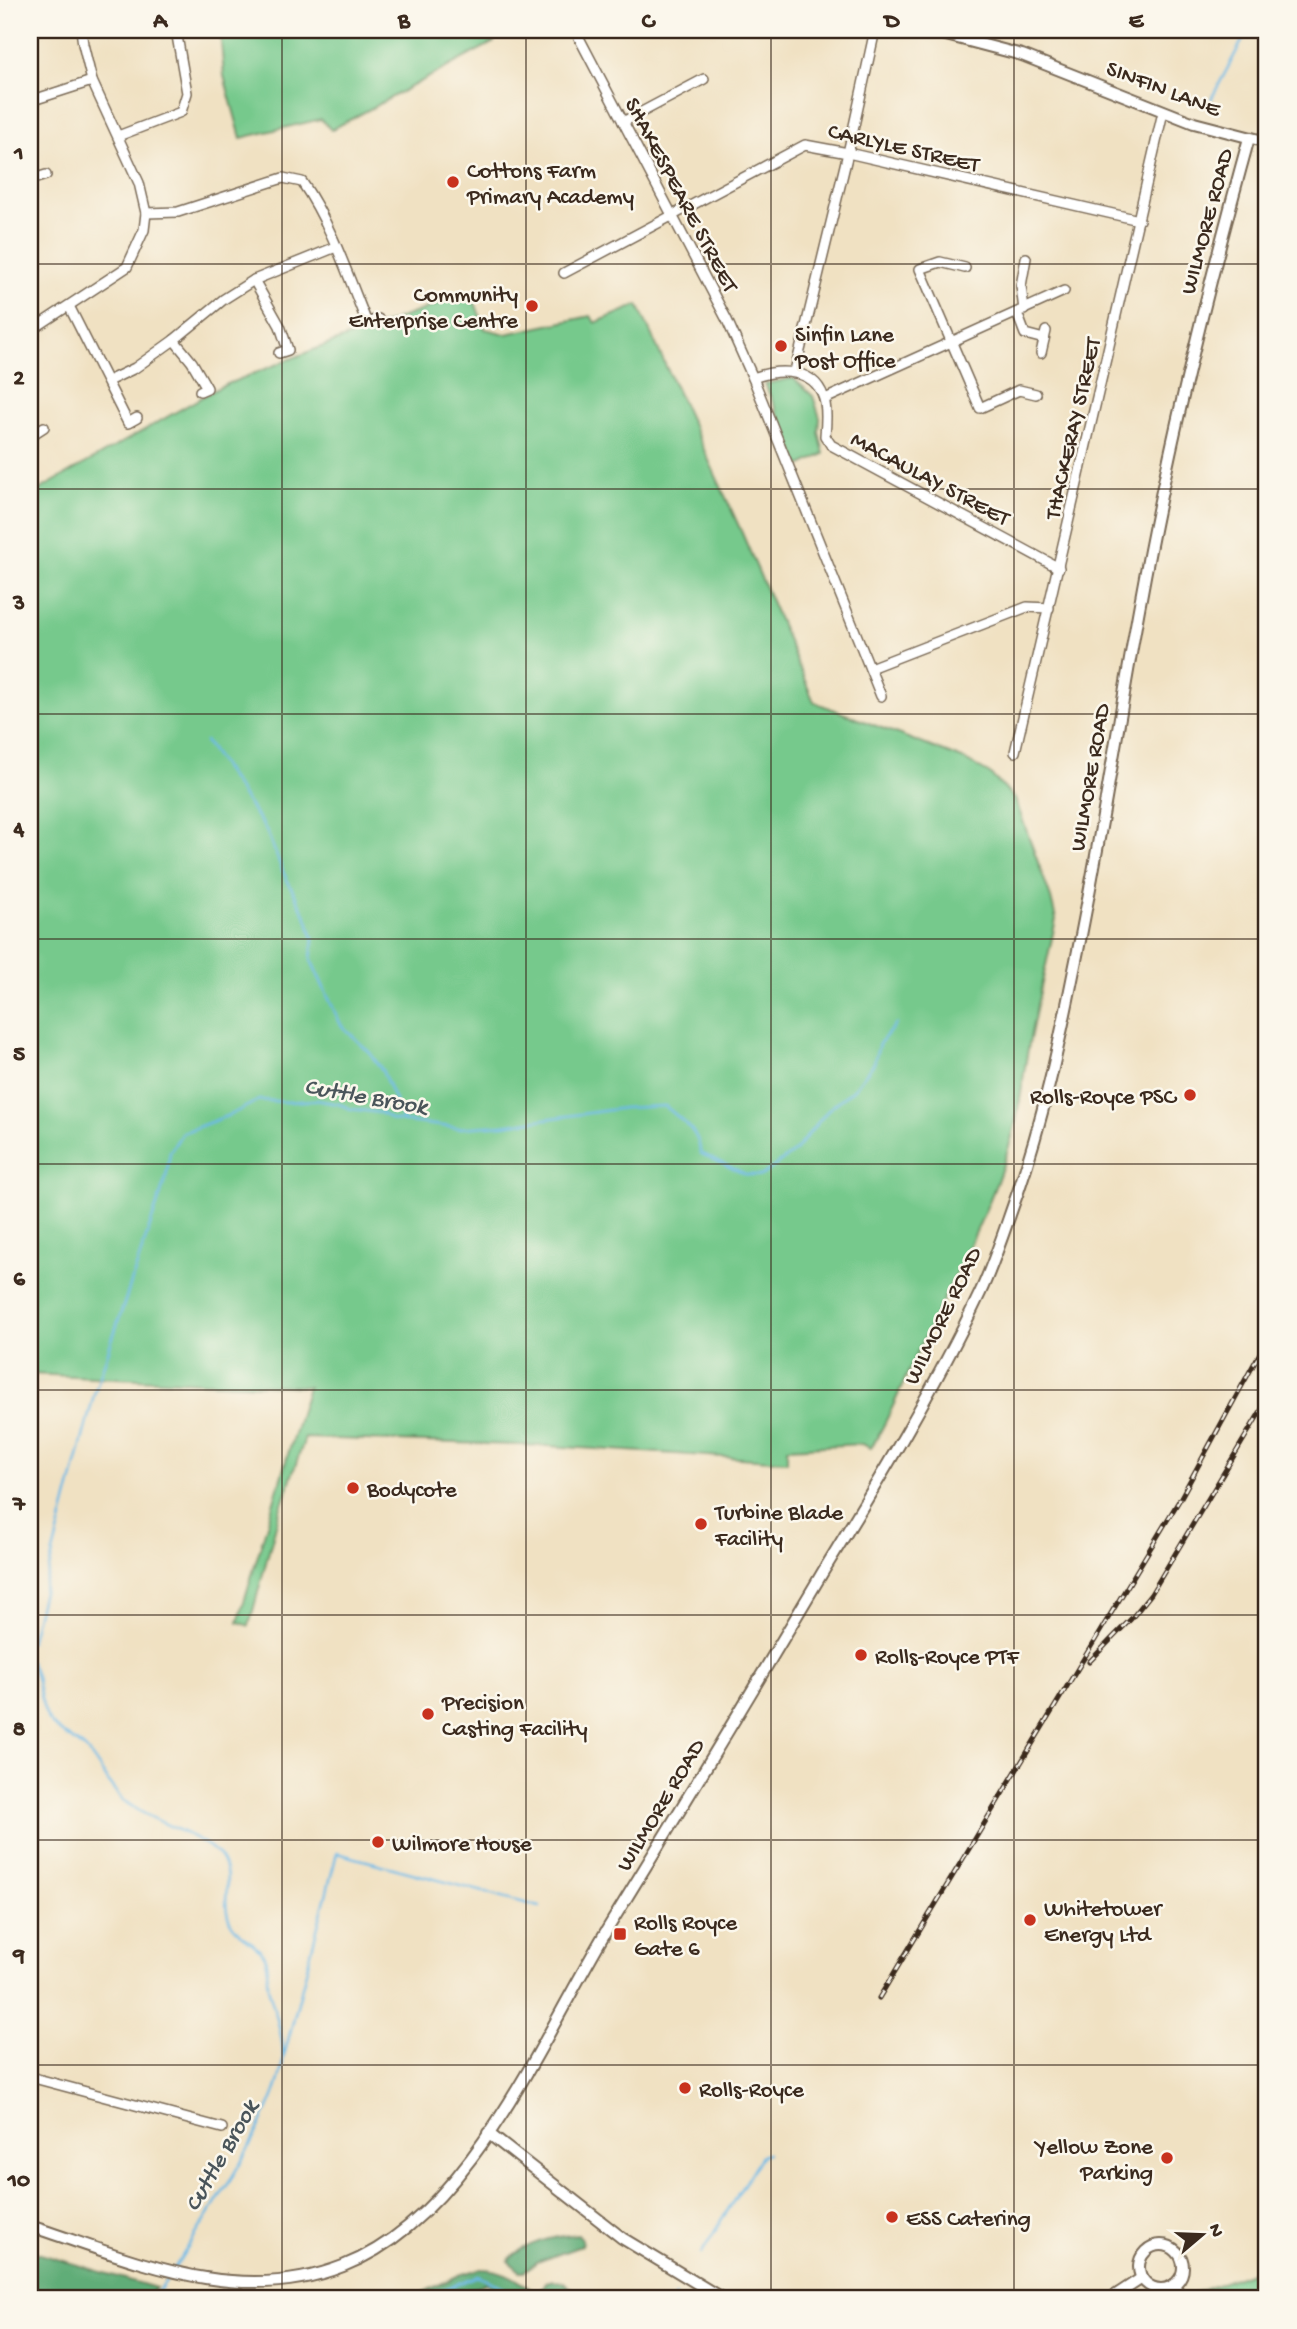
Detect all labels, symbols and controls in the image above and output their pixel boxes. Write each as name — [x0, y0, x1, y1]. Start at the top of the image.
text: A — [152, 9, 168, 36]
text: B — [397, 9, 411, 36]
text: C — [642, 9, 657, 36]
text: D — [883, 9, 901, 36]
text: E — [1129, 9, 1145, 36]
street label: SINFIN LANE — [1102, 56, 1225, 125]
street label: SHAKESPEARE STREET — [617, 94, 743, 299]
street label: CARLYLE STREET — [825, 119, 983, 180]
text: 1 — [13, 141, 24, 168]
street label: WILMORE ROAD — [1176, 145, 1241, 298]
place label: Cottons Farm Primary Academy — [466, 159, 634, 212]
marker: Cottons Farm Primary Academy — [445, 174, 461, 190]
place label: Community Enterprise Centre — [348, 283, 519, 336]
marker: Community Enterprise Centre — [524, 298, 540, 314]
place label: Sinfin Lane Post Office — [794, 323, 897, 376]
street label: THACKERAY STREET — [1040, 334, 1109, 524]
marker: Sinfin Lane Post Office — [773, 338, 789, 354]
text: 2 — [13, 366, 25, 393]
street label: MACAULAY STREET — [845, 427, 1014, 534]
text: 3 — [12, 591, 25, 618]
street label: WILMORE ROAD — [1065, 701, 1118, 854]
text: 4 — [13, 817, 25, 844]
text: 5 — [13, 1042, 25, 1069]
water label: Cuttle Brook — [302, 1073, 431, 1124]
place label: Rolls-Royce PSC — [1030, 1085, 1178, 1112]
marker: Rolls-Royce PSC — [1182, 1087, 1198, 1103]
street label: WILMORE ROAD — [899, 1242, 990, 1390]
text: 6 — [13, 1267, 26, 1294]
place label: Bodycote — [366, 1478, 458, 1505]
marker: Bodycote — [345, 1480, 361, 1496]
text: 7 — [12, 1492, 26, 1519]
place label: Turbine Blade Facility — [713, 1501, 844, 1554]
marker: Turbine Blade Facility — [693, 1516, 709, 1532]
place label: Rolls-Royce PTF — [875, 1645, 1020, 1672]
marker: Rolls-Royce PTF — [853, 1647, 869, 1663]
place label: Precision Casting Facility — [441, 1691, 588, 1744]
marker: Precision Casting Facility — [420, 1706, 436, 1722]
text: 8 — [13, 1717, 26, 1744]
street label: WILMORE ROAD — [612, 1734, 713, 1877]
place label: Wilmore House — [392, 1832, 533, 1859]
marker: Wilmore House — [370, 1834, 386, 1850]
place label: Whitetower Energy Ltd — [1044, 1897, 1163, 1950]
place label: Rolls Royce Gate 6 — [634, 1911, 738, 1964]
marker: Whitetower Energy Ltd — [1022, 1912, 1038, 1928]
marker: Rolls Royce Gate 6 — [612, 1926, 628, 1942]
text: 9 — [12, 1943, 25, 1970]
place label: Rolls-Royce — [699, 2078, 805, 2105]
marker: Rolls-Royce — [677, 2080, 693, 2096]
water label: Cuttle Brook — [180, 2094, 268, 2218]
place label: Yellow Zone Parking — [1034, 2135, 1154, 2188]
marker: Yellow Zone Parking — [1159, 2150, 1175, 2166]
text: 10 — [7, 2168, 30, 2195]
north arrow — [1168, 2200, 1238, 2270]
place label: ESS Catering — [906, 2207, 1031, 2234]
marker: ESS Catering — [884, 2209, 900, 2225]
text: N — [1202, 2221, 1228, 2240]

